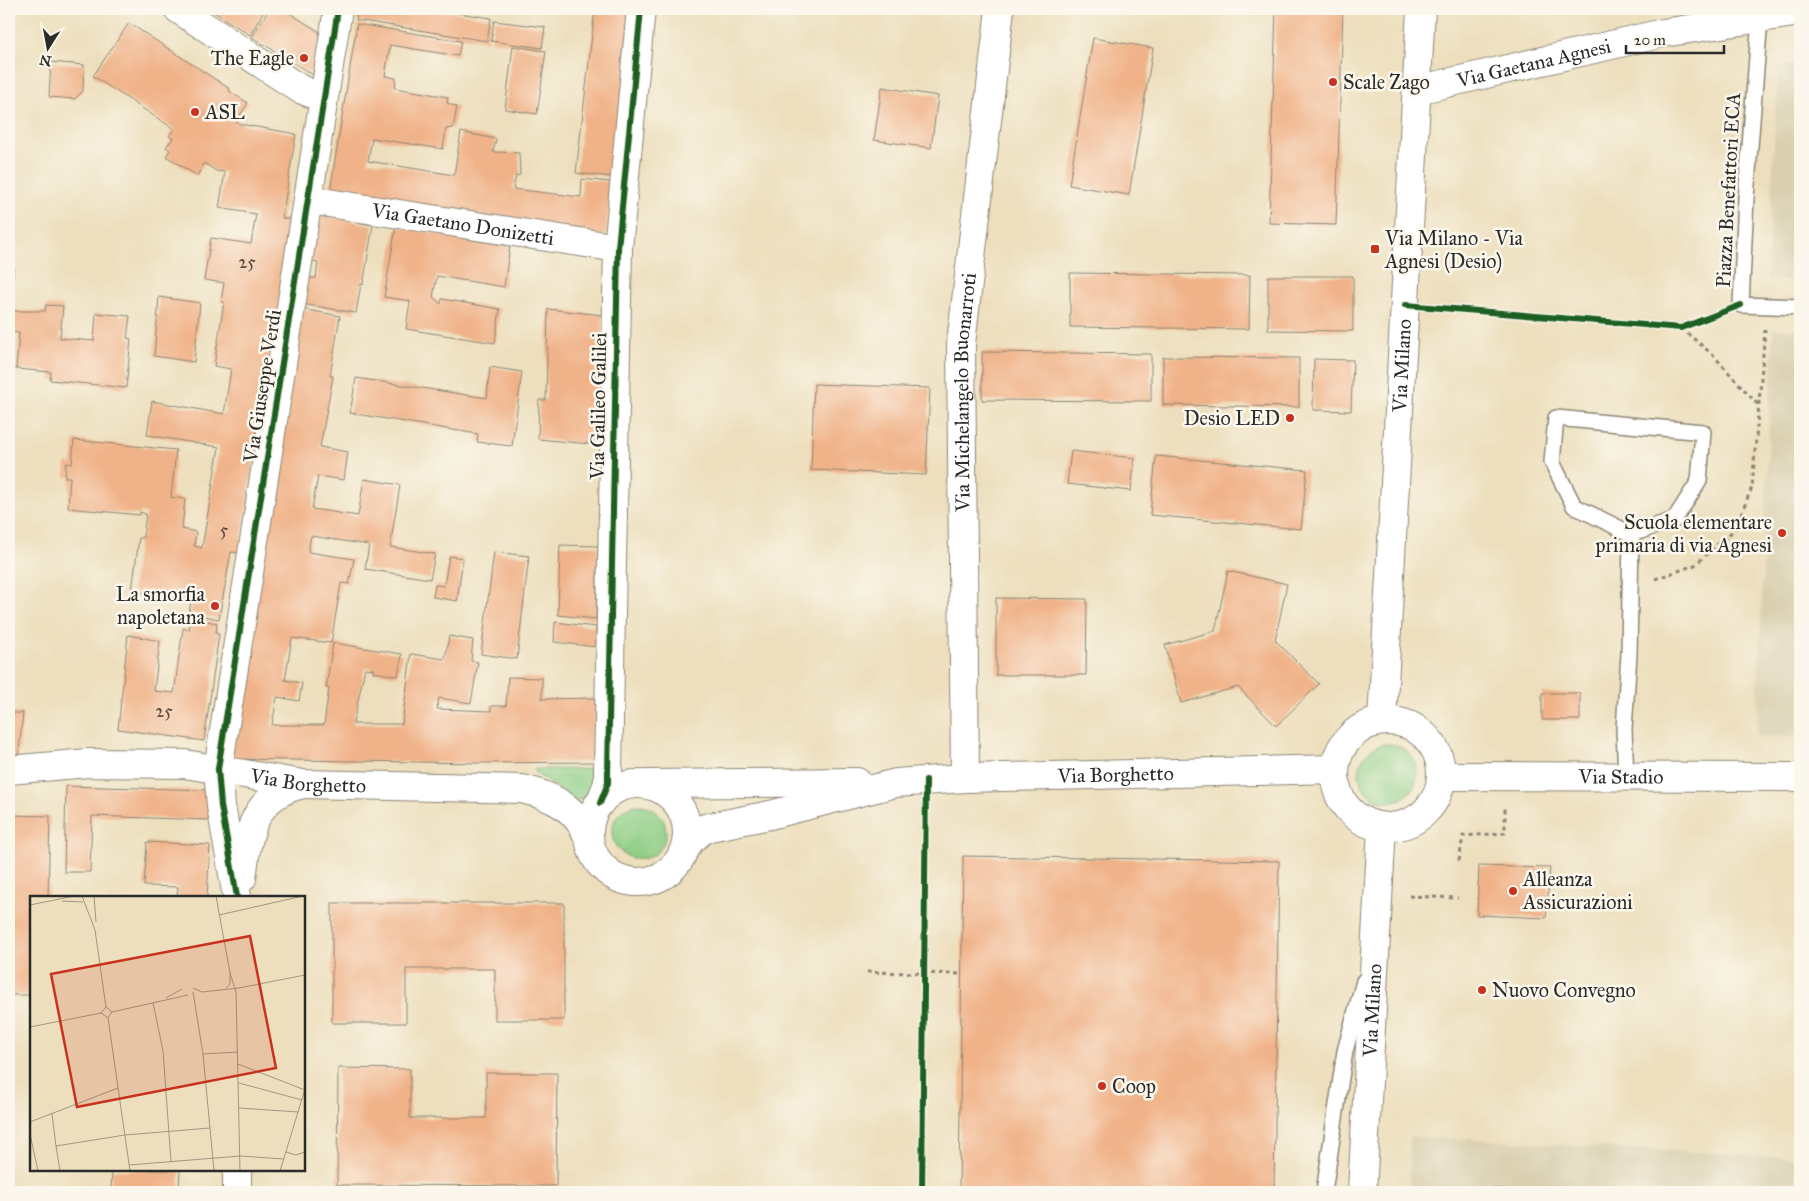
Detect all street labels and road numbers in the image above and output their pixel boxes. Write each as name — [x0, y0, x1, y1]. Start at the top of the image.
street label: Via Gaetana Agnesi — [1454, 33, 1614, 93]
street label: Piazza Benefattori ECA — [1711, 91, 1745, 288]
street label: Via Gaetano Donizetti — [369, 198, 556, 250]
street label: Via Michelangelo Buonarroti — [949, 271, 981, 513]
street label: Via Giuseppe Verdi — [238, 307, 286, 465]
street label: Via Milano — [1387, 318, 1416, 414]
street label: Via Galileo Galilei — [585, 332, 611, 481]
street label: Via Borghetto — [1056, 761, 1174, 788]
street label: Via Borghetto — [248, 763, 366, 797]
street label: Via Stadio — [1578, 764, 1663, 789]
street label: Via Milano — [1357, 963, 1386, 1058]

